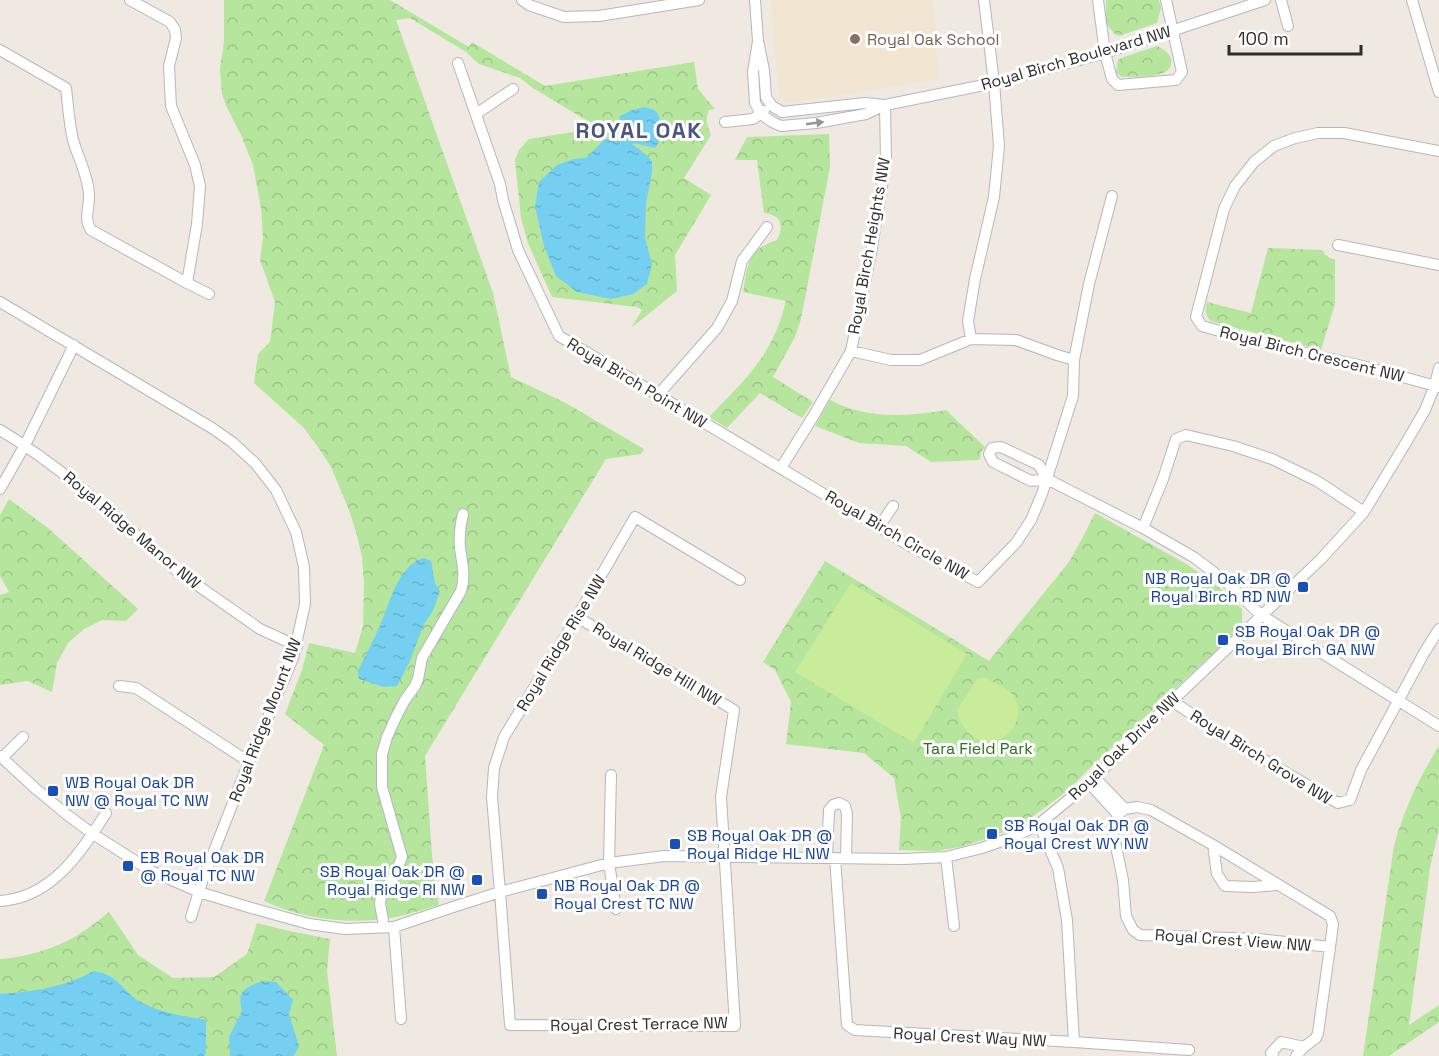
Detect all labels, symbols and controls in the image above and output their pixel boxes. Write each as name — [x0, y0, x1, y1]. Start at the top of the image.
scale bar — [1229, 18, 1361, 56]
street label: Royal Birch Boulevard NW — [979, 21, 1173, 95]
text: 100 m — [1238, 27, 1289, 50]
place label: Royal Oak School — [867, 29, 1000, 50]
marker: Royal Oak School — [848, 32, 862, 46]
district label: ROYAL OAK — [575, 116, 703, 144]
one-way arrow — [806, 118, 825, 127]
street label: Royal Birch Heights NW — [843, 156, 895, 336]
street label: Royal Birch Crescent NW — [1218, 321, 1406, 387]
street label: Royal Birch Point NW — [563, 333, 711, 433]
street label: Royal Ridge Manor NW — [59, 466, 205, 594]
street label: Royal Birch Circle NW — [821, 485, 973, 585]
place label: NB Royal Oak DR @ Royal Birch RD NW — [1145, 568, 1291, 607]
street label: Royal Ridge Rise NW — [512, 571, 610, 715]
marker: NB Royal Oak DR @ Royal Birch RD NW — [1296, 580, 1310, 594]
street label: Royal Ridge Hill NW — [589, 617, 725, 711]
place label: SB Royal Oak DR @ Royal Birch GA NW — [1235, 621, 1380, 660]
marker: SB Royal Oak DR @ Royal Birch GA NW — [1216, 633, 1230, 647]
street label: Royal Ridge Mount NW — [224, 635, 306, 805]
street label: Royal Oak Drive NW — [1064, 687, 1184, 805]
street label: Royal Birch Grove NW — [1186, 705, 1336, 809]
park label: Tara Field Park — [923, 738, 1033, 759]
place label: WB Royal Oak DR NW @ Royal TC NW — [65, 772, 209, 811]
marker: WB Royal Oak DR NW @ Royal TC NW — [46, 784, 60, 798]
place label: SB Royal Oak DR @ Royal Crest WY NW — [1004, 815, 1149, 854]
place label: SB Royal Oak DR @ Royal Ridge HL NW — [687, 825, 832, 864]
marker: SB Royal Oak DR @ Royal Crest WY NW — [985, 827, 999, 841]
marker: SB Royal Oak DR @ Royal Ridge HL NW — [668, 837, 682, 851]
place label: EB Royal Oak DR @ Royal TC NW — [140, 847, 264, 886]
marker: EB Royal Oak DR @ Royal TC NW — [121, 859, 135, 873]
place label: SB Royal Oak DR @ Royal Ridge RI NW — [320, 861, 465, 900]
marker: SB Royal Oak DR @ Royal Ridge RI NW — [470, 873, 484, 887]
place label: NB Royal Oak DR @ Royal Crest TC NW — [554, 875, 700, 914]
marker: NB Royal Oak DR @ Royal Crest TC NW — [535, 887, 549, 901]
street label: Royal Crest View NW — [1154, 924, 1312, 956]
street label: Royal Crest Terrace NW — [550, 1012, 728, 1036]
street label: Royal Crest Way NW — [893, 1022, 1047, 1052]

